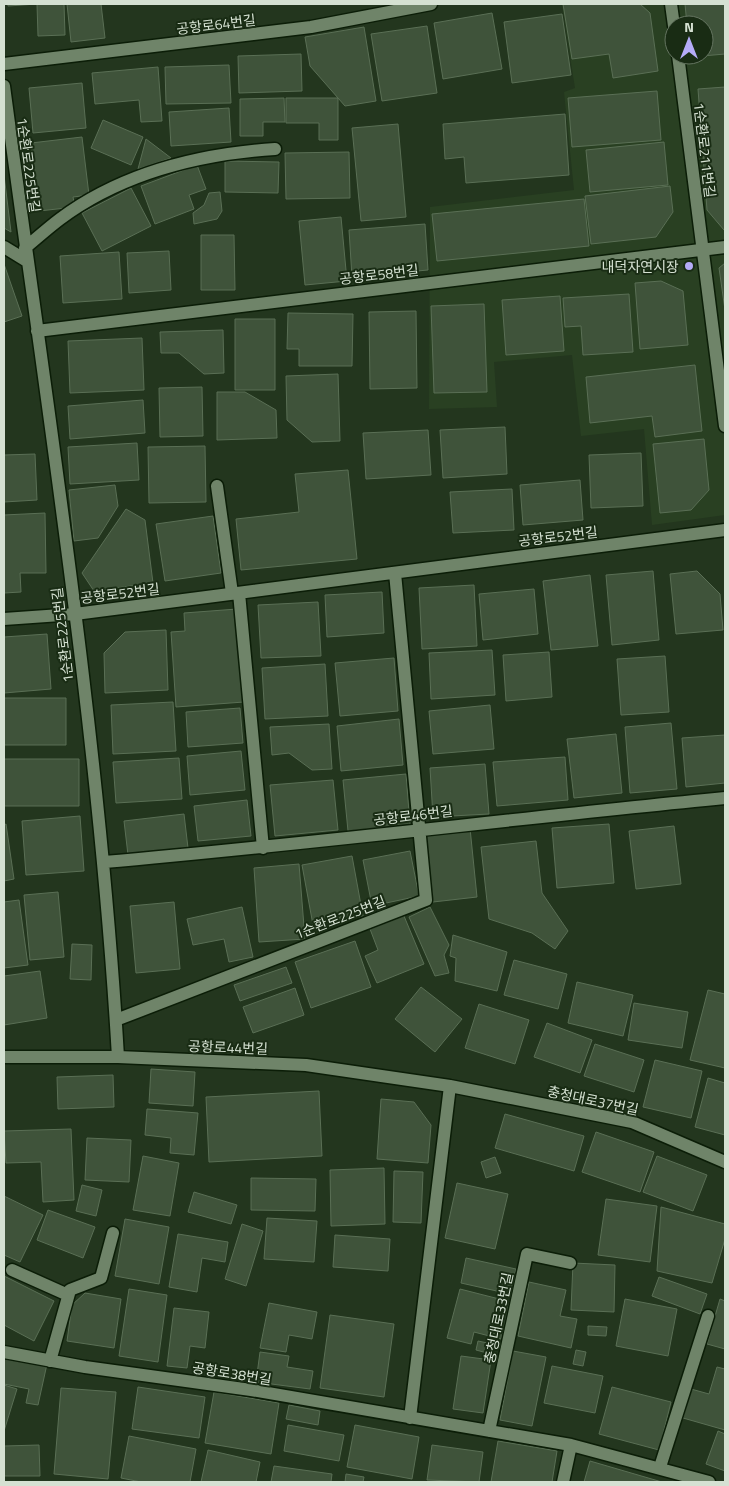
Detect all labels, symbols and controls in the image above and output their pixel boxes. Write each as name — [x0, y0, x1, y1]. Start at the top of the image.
street label: 공항로64번길 — [175, 9, 257, 39]
north arrow — [664, 15, 714, 65]
text: N — [684, 16, 694, 37]
street label: 1순환로211번길 — [689, 101, 721, 199]
street label: 1순환로225번길 — [12, 116, 46, 214]
place label: 내덕자연시장 — [602, 256, 679, 277]
street label: 공항로58번길 — [338, 259, 420, 289]
marker: 내덕자연시장 — [683, 260, 695, 272]
street label: 공항로52번길 — [517, 521, 599, 551]
street label: 공항로52번길 — [79, 578, 161, 608]
street label: 1순환로225번길 — [46, 586, 78, 684]
street label: 공항로46번길 — [372, 800, 454, 830]
street label: 1순환로225번길 — [292, 890, 388, 944]
street label: 공항로44번길 — [188, 1035, 268, 1059]
street label: 충청대로37번길 — [545, 1080, 641, 1120]
street label: 충청대로33번길 — [478, 1270, 518, 1366]
street label: 공항로38번길 — [191, 1356, 273, 1390]

